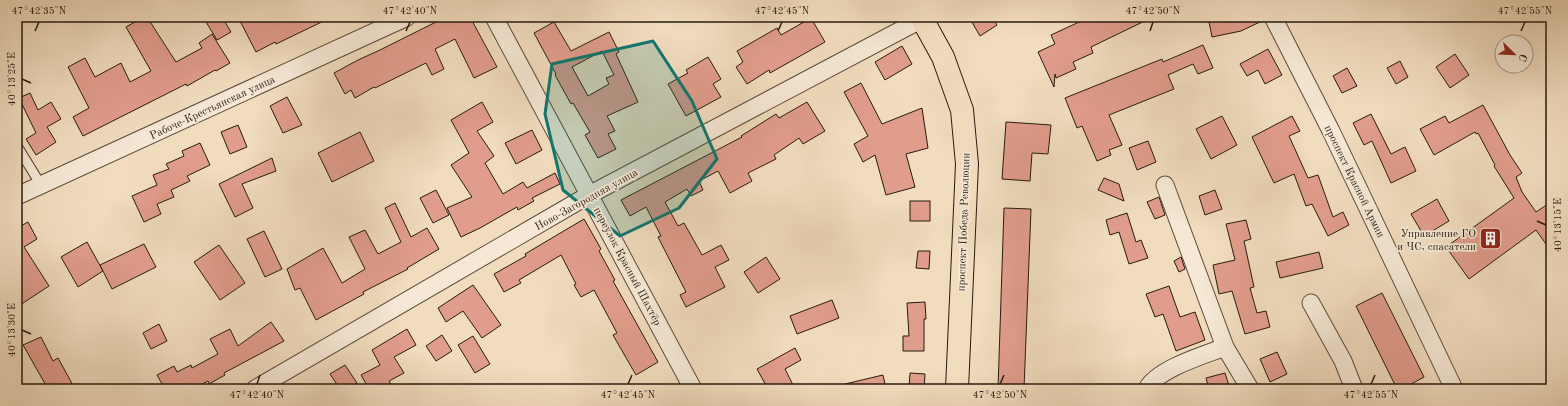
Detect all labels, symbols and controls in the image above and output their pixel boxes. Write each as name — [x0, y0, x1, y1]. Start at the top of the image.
text: 47°42'35"N — [12, 6, 67, 16]
text: 47°42'40"N — [383, 6, 438, 16]
text: 47°42'45"N — [755, 6, 810, 16]
text: 47°42'50"N — [1126, 6, 1181, 16]
text: 47°42'55"N — [1498, 6, 1553, 16]
north arrow — [1494, 34, 1534, 74]
text: 40°13'25"E — [7, 52, 17, 106]
text: С — [1515, 52, 1528, 63]
street label: Рабоче-Крестьянская улица — [148, 74, 277, 142]
street label: проспект Красной Армии — [1322, 124, 1386, 240]
street label: проспект Победа Революции — [957, 152, 972, 292]
street label: Ново-Загородняя улица — [533, 167, 641, 233]
text: 40°13'15"E — [1553, 198, 1563, 252]
street label: переулок Красный Шахтёр — [591, 206, 663, 328]
building icon: Управление ГО и ЧС, спасатели — [1478, 226, 1504, 252]
place label: Управление ГО и ЧС, спасатели — [1397, 229, 1476, 253]
text: 40°13'30"E — [7, 303, 17, 357]
text: 47°42'40"N — [230, 390, 285, 400]
text: 47°42'45"N — [601, 390, 656, 400]
text: 47°42'50"N — [973, 390, 1028, 400]
text: 47°42'55"N — [1344, 390, 1399, 400]

